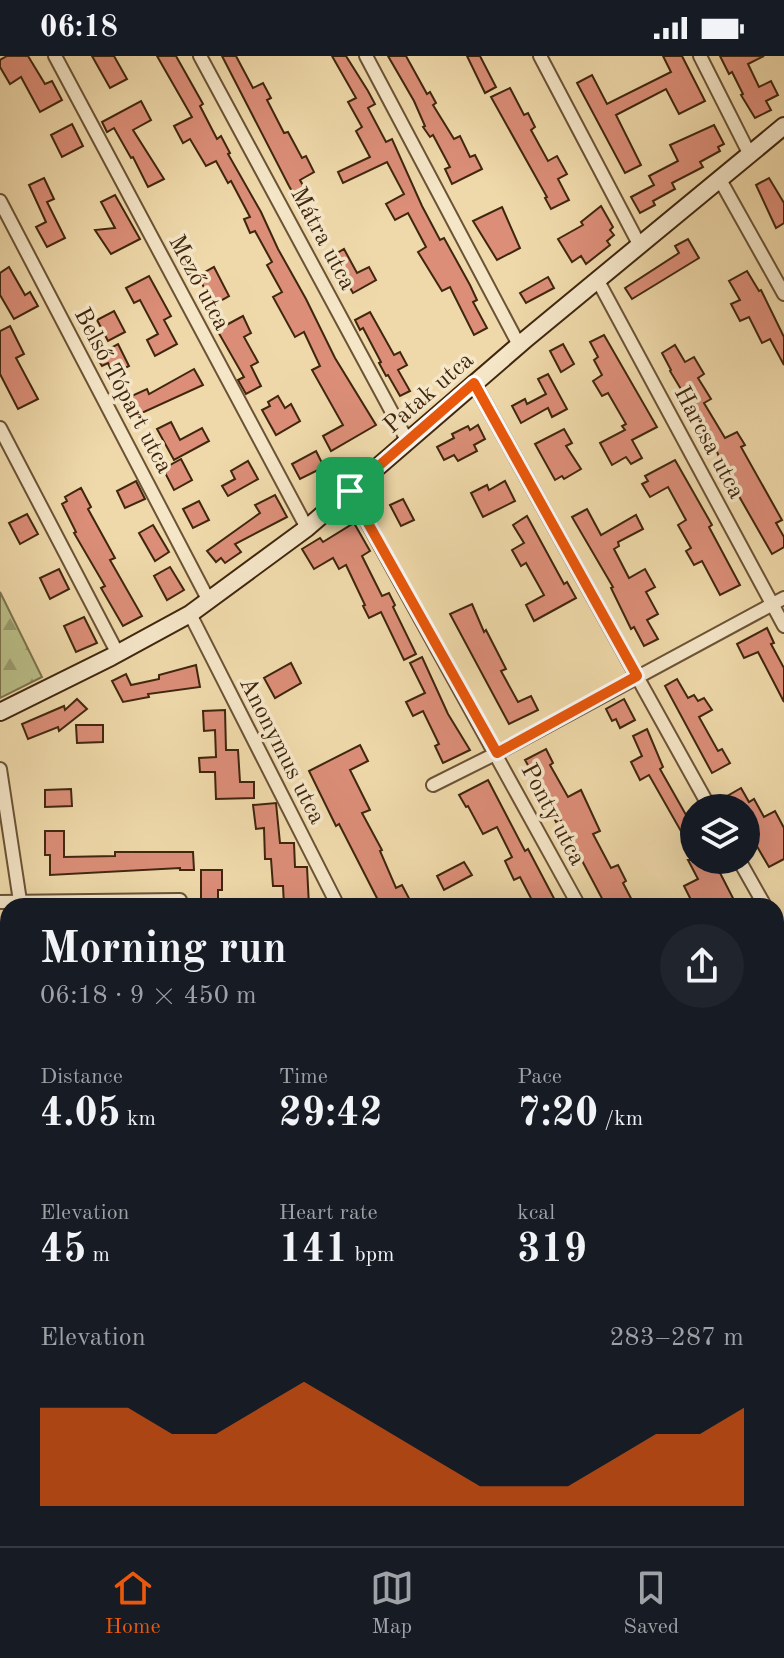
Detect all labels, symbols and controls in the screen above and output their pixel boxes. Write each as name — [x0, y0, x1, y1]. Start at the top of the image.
text: 06:18 — [40, 13, 118, 43]
street label: Mátra utca — [285, 184, 359, 294]
street label: Mező utca — [163, 231, 233, 335]
street label: Belső Tópart utca — [69, 304, 176, 478]
street label: Patak utca — [380, 348, 479, 439]
street label: Harcsa utca — [669, 383, 748, 503]
pin — [316, 457, 384, 525]
icon: arrive — [328, 469, 372, 513]
street label: Anonymus utca — [234, 674, 329, 828]
street label: Ponty utca — [516, 760, 589, 870]
map controls — [680, 794, 760, 874]
button: layers — [680, 794, 760, 874]
button: share — [660, 924, 744, 1008]
text: Morning run — [40, 928, 287, 972]
text: 06:18 · 9 × 450 m — [40, 983, 257, 1009]
text: Distance — [40, 1066, 123, 1088]
text: Time — [279, 1066, 328, 1088]
text: Pace — [517, 1066, 562, 1088]
text: 4.05 — [40, 1095, 121, 1135]
text: 29:42 — [279, 1095, 383, 1135]
text: 7:20 — [517, 1095, 598, 1135]
text: km — [121, 1108, 156, 1130]
text: /km — [598, 1108, 643, 1130]
text: Elevation — [40, 1202, 130, 1224]
text: Heart rate — [279, 1202, 378, 1224]
text: kcal — [517, 1202, 555, 1224]
text: 45 — [40, 1231, 86, 1271]
text: 141 — [279, 1231, 348, 1271]
text: 319 — [517, 1231, 587, 1271]
text: m — [86, 1244, 110, 1266]
text: bpm — [348, 1244, 395, 1266]
text: Elevation — [40, 1325, 146, 1351]
text: 283–287 m — [609, 1325, 744, 1351]
tab: Home — [105, 1566, 161, 1641]
tab: Map — [370, 1566, 414, 1641]
tab: Saved — [623, 1566, 679, 1641]

